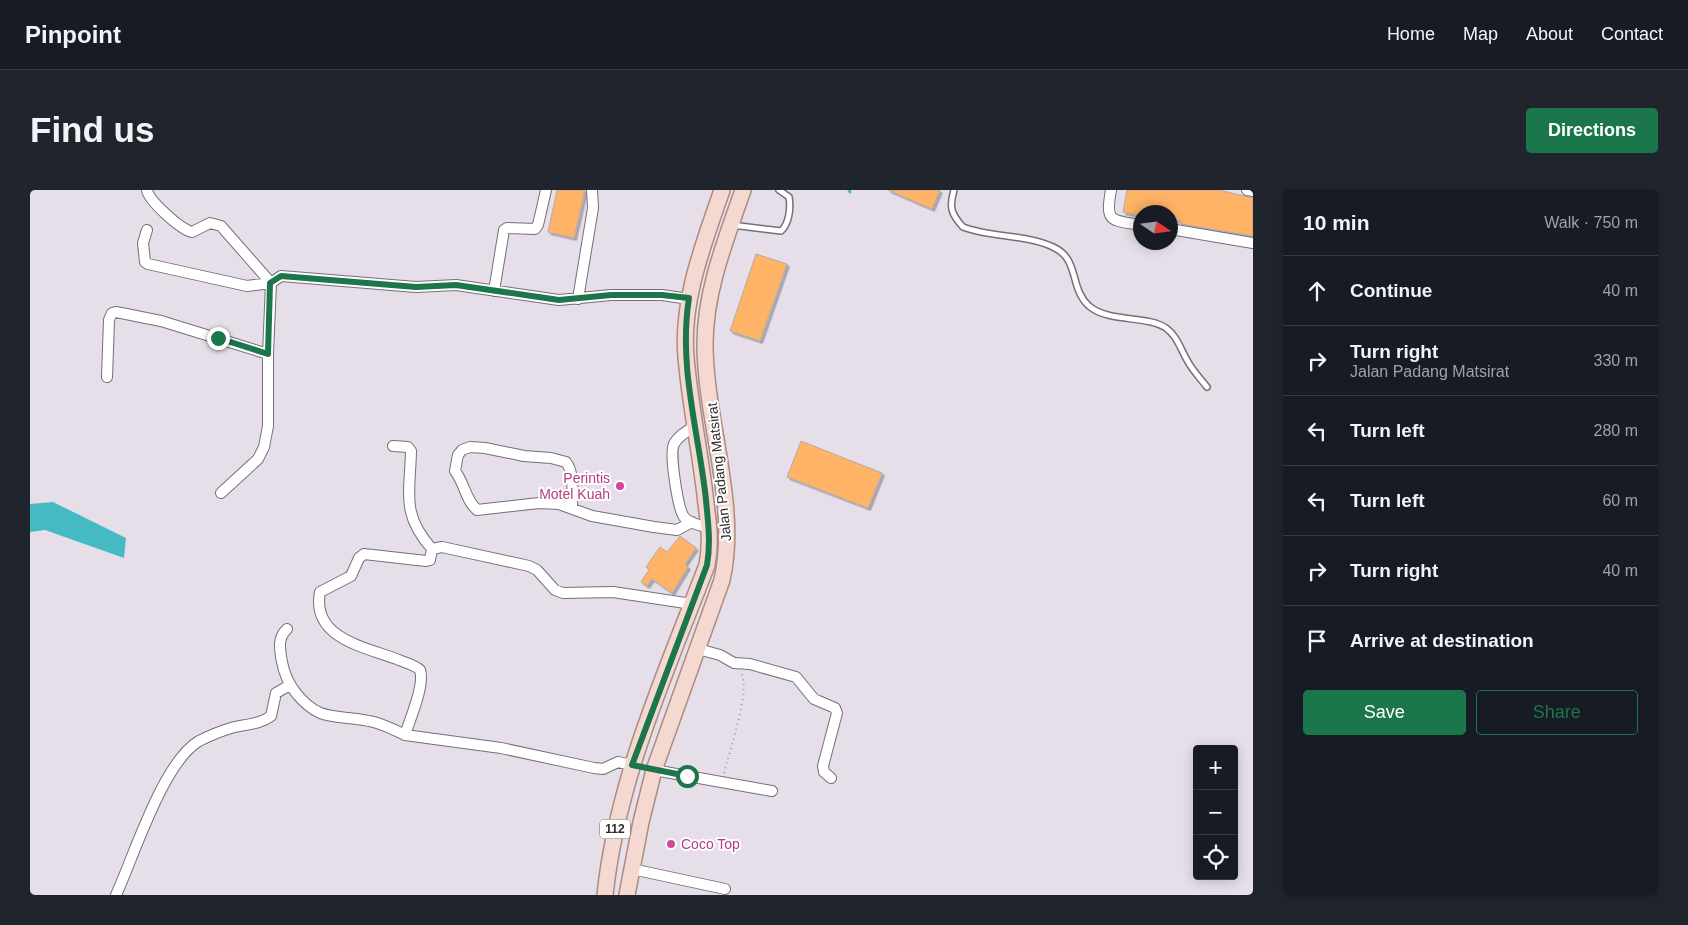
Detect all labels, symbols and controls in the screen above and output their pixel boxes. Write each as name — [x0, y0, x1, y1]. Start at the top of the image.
text: Pinpoint — [25, 21, 121, 48]
text: Home — [1387, 24, 1435, 44]
text: Map — [1463, 24, 1498, 44]
text: About — [1526, 24, 1573, 44]
text: Contact — [1601, 24, 1663, 44]
button: Directions — [1526, 108, 1658, 153]
text: Find us — [30, 110, 154, 149]
north arrow — [1133, 205, 1178, 250]
text: 10 min — [1303, 211, 1370, 234]
text: Walk · 750 m — [1544, 214, 1638, 231]
icon: ahead — [1303, 277, 1331, 305]
text: Continue — [1350, 280, 1432, 301]
text: 40 m — [1602, 282, 1638, 299]
route end — [207, 327, 230, 350]
text: Turn right — [1350, 341, 1438, 362]
icon: right — [1303, 347, 1331, 375]
text: 330 m — [1594, 352, 1638, 369]
text: Jalan Padang Matsirat — [1350, 363, 1509, 380]
street label: Jalan Padang Matsirat — [704, 402, 734, 542]
icon: left — [1303, 417, 1331, 445]
text: Turn left — [1350, 420, 1425, 441]
text: 280 m — [1594, 422, 1638, 439]
place label: Perintis Motel Kuah — [539, 470, 610, 502]
marker: Perintis Motel Kuah — [614, 480, 626, 492]
icon: left — [1303, 487, 1331, 515]
text: Turn left — [1350, 490, 1425, 511]
text: 60 m — [1602, 492, 1638, 509]
icon: right — [1303, 557, 1331, 585]
text: Turn right — [1350, 560, 1438, 581]
text: 40 m — [1602, 562, 1638, 579]
icon: arrive — [1303, 627, 1331, 655]
text: Arrive at destination — [1350, 630, 1534, 651]
button: Save — [1303, 690, 1466, 735]
button: Share — [1476, 690, 1638, 735]
map controls — [1193, 745, 1238, 880]
button: + — [1193, 745, 1238, 790]
route start — [676, 765, 699, 788]
button: − — [1193, 790, 1238, 835]
road number: 112 — [600, 820, 630, 838]
button: locate — [1193, 835, 1238, 880]
place label: Coco Top — [681, 836, 740, 852]
marker: Coco Top — [665, 838, 677, 850]

